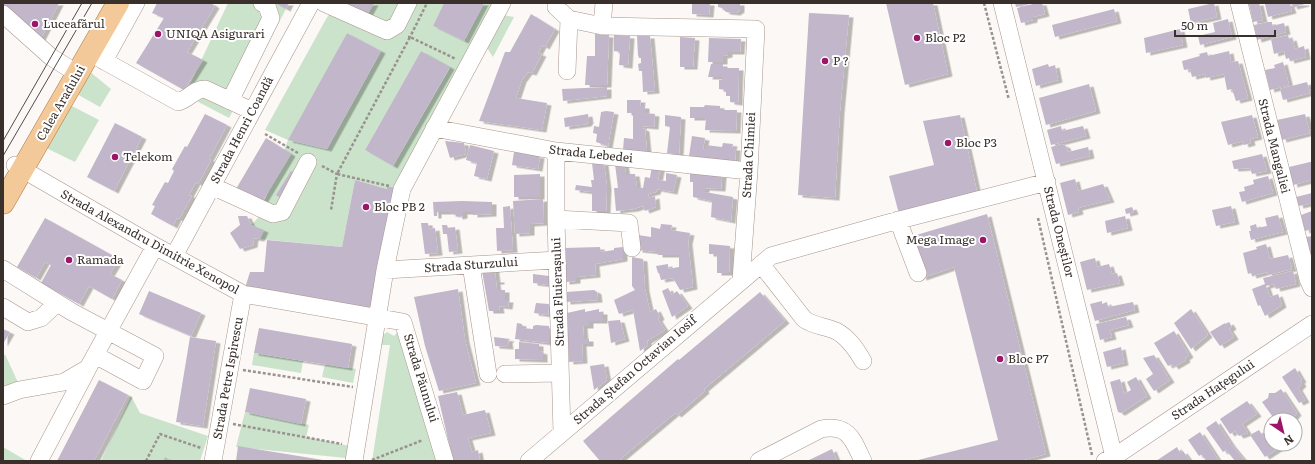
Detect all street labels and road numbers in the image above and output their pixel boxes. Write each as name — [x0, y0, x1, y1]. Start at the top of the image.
street label: Calea Aradului — [31, 61, 89, 144]
street label: Strada Henri Coandă — [205, 72, 277, 186]
street label: Strada Mangaliei — [1254, 96, 1295, 195]
street label: Strada Chimiei — [737, 112, 759, 198]
street label: Strada Lebedei — [548, 140, 634, 166]
street label: Strada Alexandru Dimitrie Xenopol — [58, 184, 243, 298]
street label: Strada Oneștilor — [1040, 184, 1080, 280]
street label: Strada Fluierașului — [546, 237, 568, 347]
street label: Strada Sturzului — [423, 252, 518, 276]
street label: Strada Ștefan Octavian Iosif — [569, 310, 701, 428]
street label: Strada Petre Ispirescu — [207, 315, 247, 441]
street label: Strada Păunului — [400, 331, 444, 424]
street label: Strada Hațegului — [1167, 355, 1258, 424]

